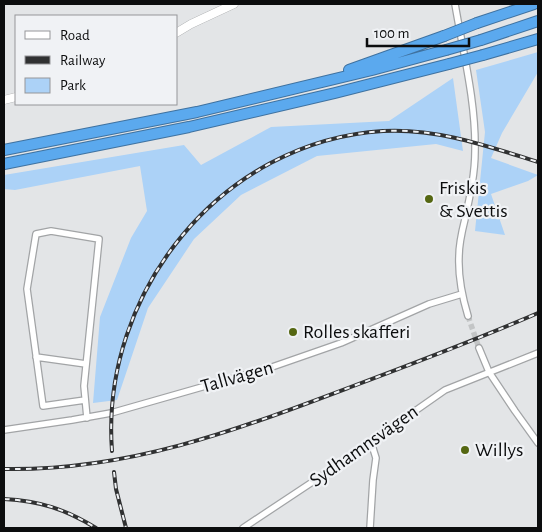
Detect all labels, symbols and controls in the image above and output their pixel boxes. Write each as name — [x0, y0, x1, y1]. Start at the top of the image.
legend — [15, 15, 178, 105]
scale bar — [367, 15, 470, 47]
text: 100 m — [374, 26, 409, 41]
text: Road — [60, 28, 90, 43]
text: Railway — [60, 53, 106, 68]
text: Park — [60, 78, 86, 93]
place label: Friskis & Svettis — [439, 178, 508, 221]
marker: Friskis & Svettis — [423, 193, 435, 205]
place label: Rolles skafferi — [303, 322, 410, 342]
marker: Rolles skafferi — [287, 326, 299, 338]
street label: Tallvägen — [199, 357, 275, 397]
street label: Sydhamnsvägen — [306, 401, 422, 491]
place label: Willys — [475, 440, 524, 460]
marker: Willys — [459, 444, 471, 456]

